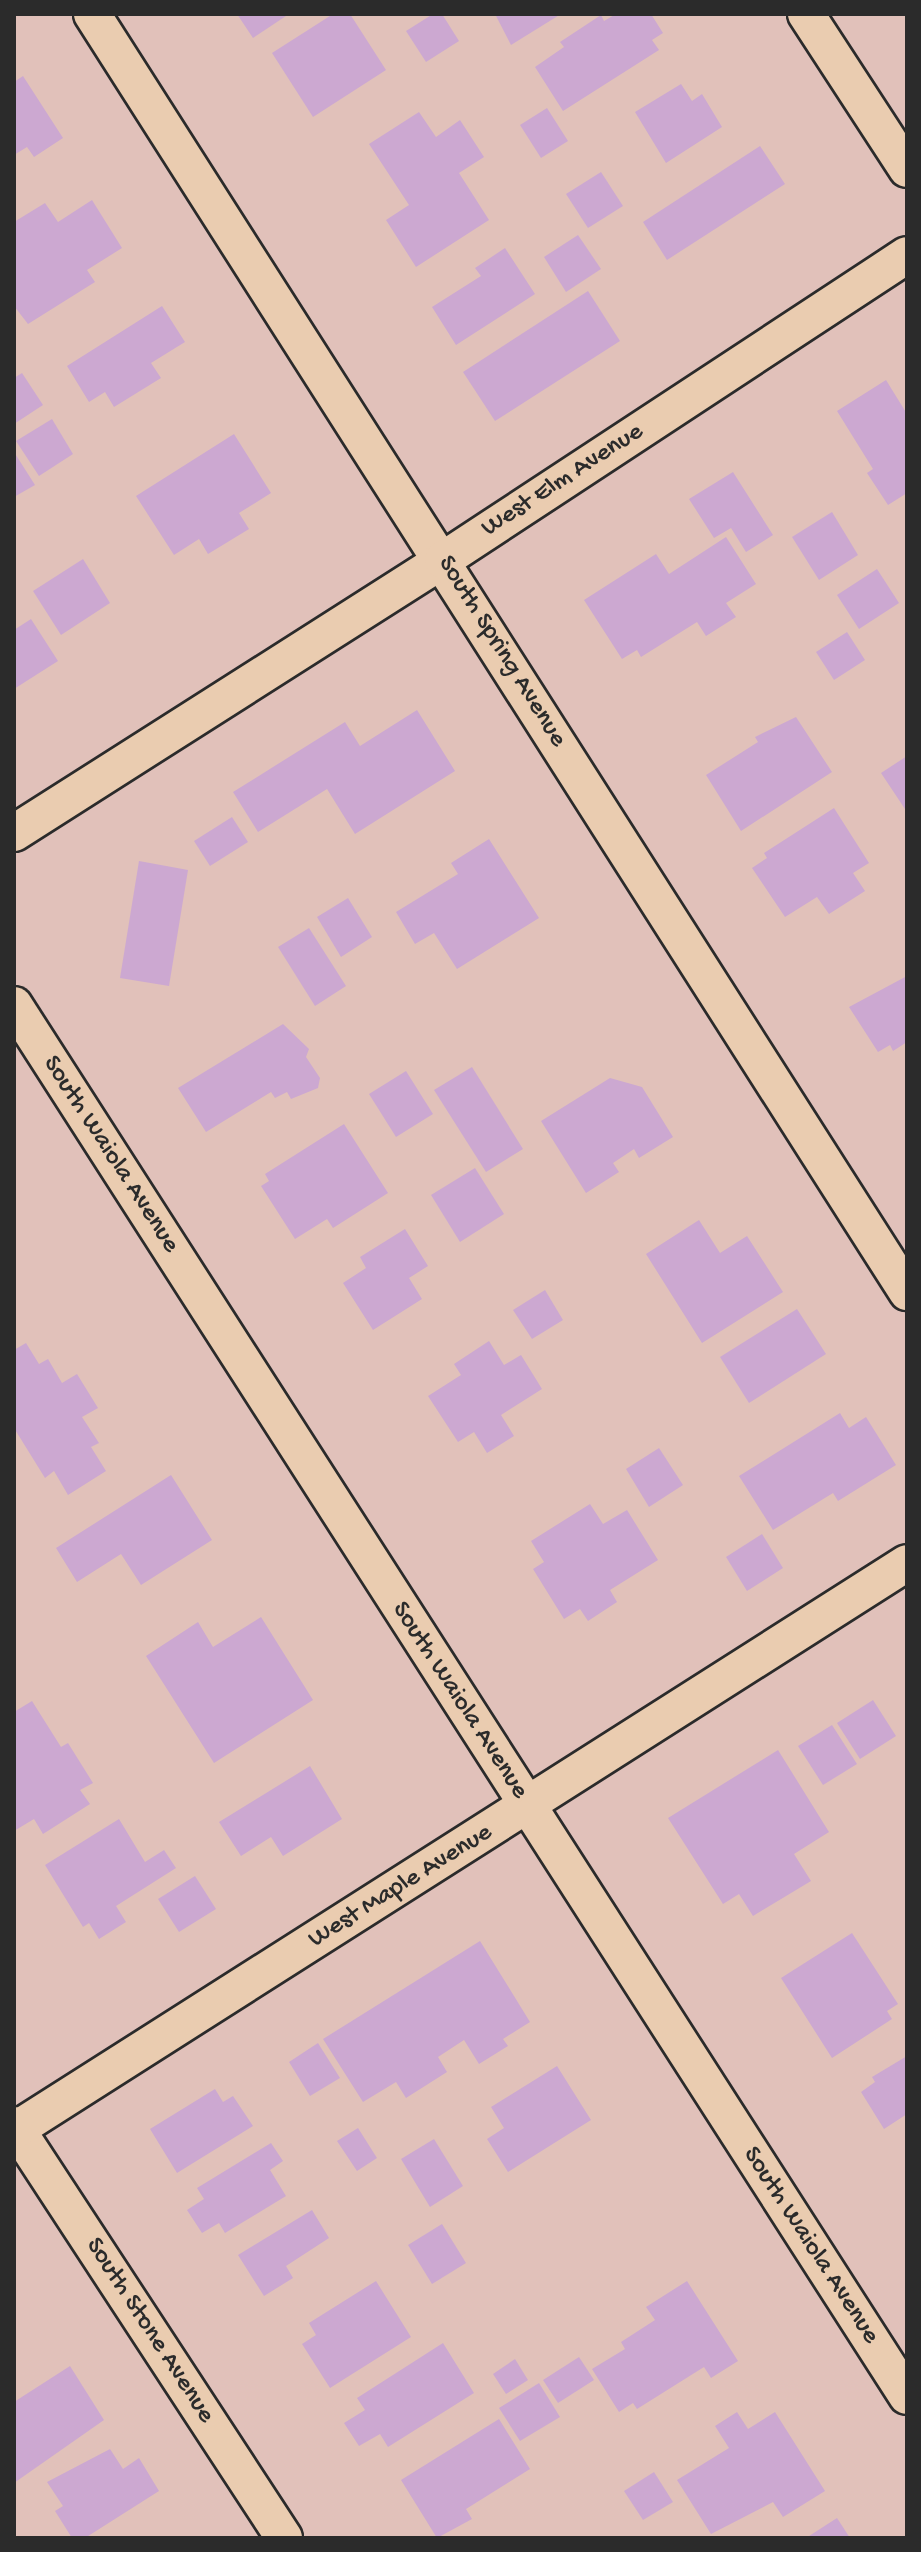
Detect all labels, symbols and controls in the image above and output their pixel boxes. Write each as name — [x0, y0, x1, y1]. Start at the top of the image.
street label: West Elm Avenue — [476, 417, 650, 545]
street label: South Spring Avenue — [430, 551, 572, 753]
street label: South Waiola Avenue — [35, 1051, 185, 1259]
street label: South Waiola Avenue — [384, 1597, 534, 1805]
street label: West Maple Avenue — [303, 1818, 499, 1956]
street label: South Waiola Avenue — [735, 2142, 885, 2350]
street label: South Stone Avenue — [77, 2232, 221, 2430]

